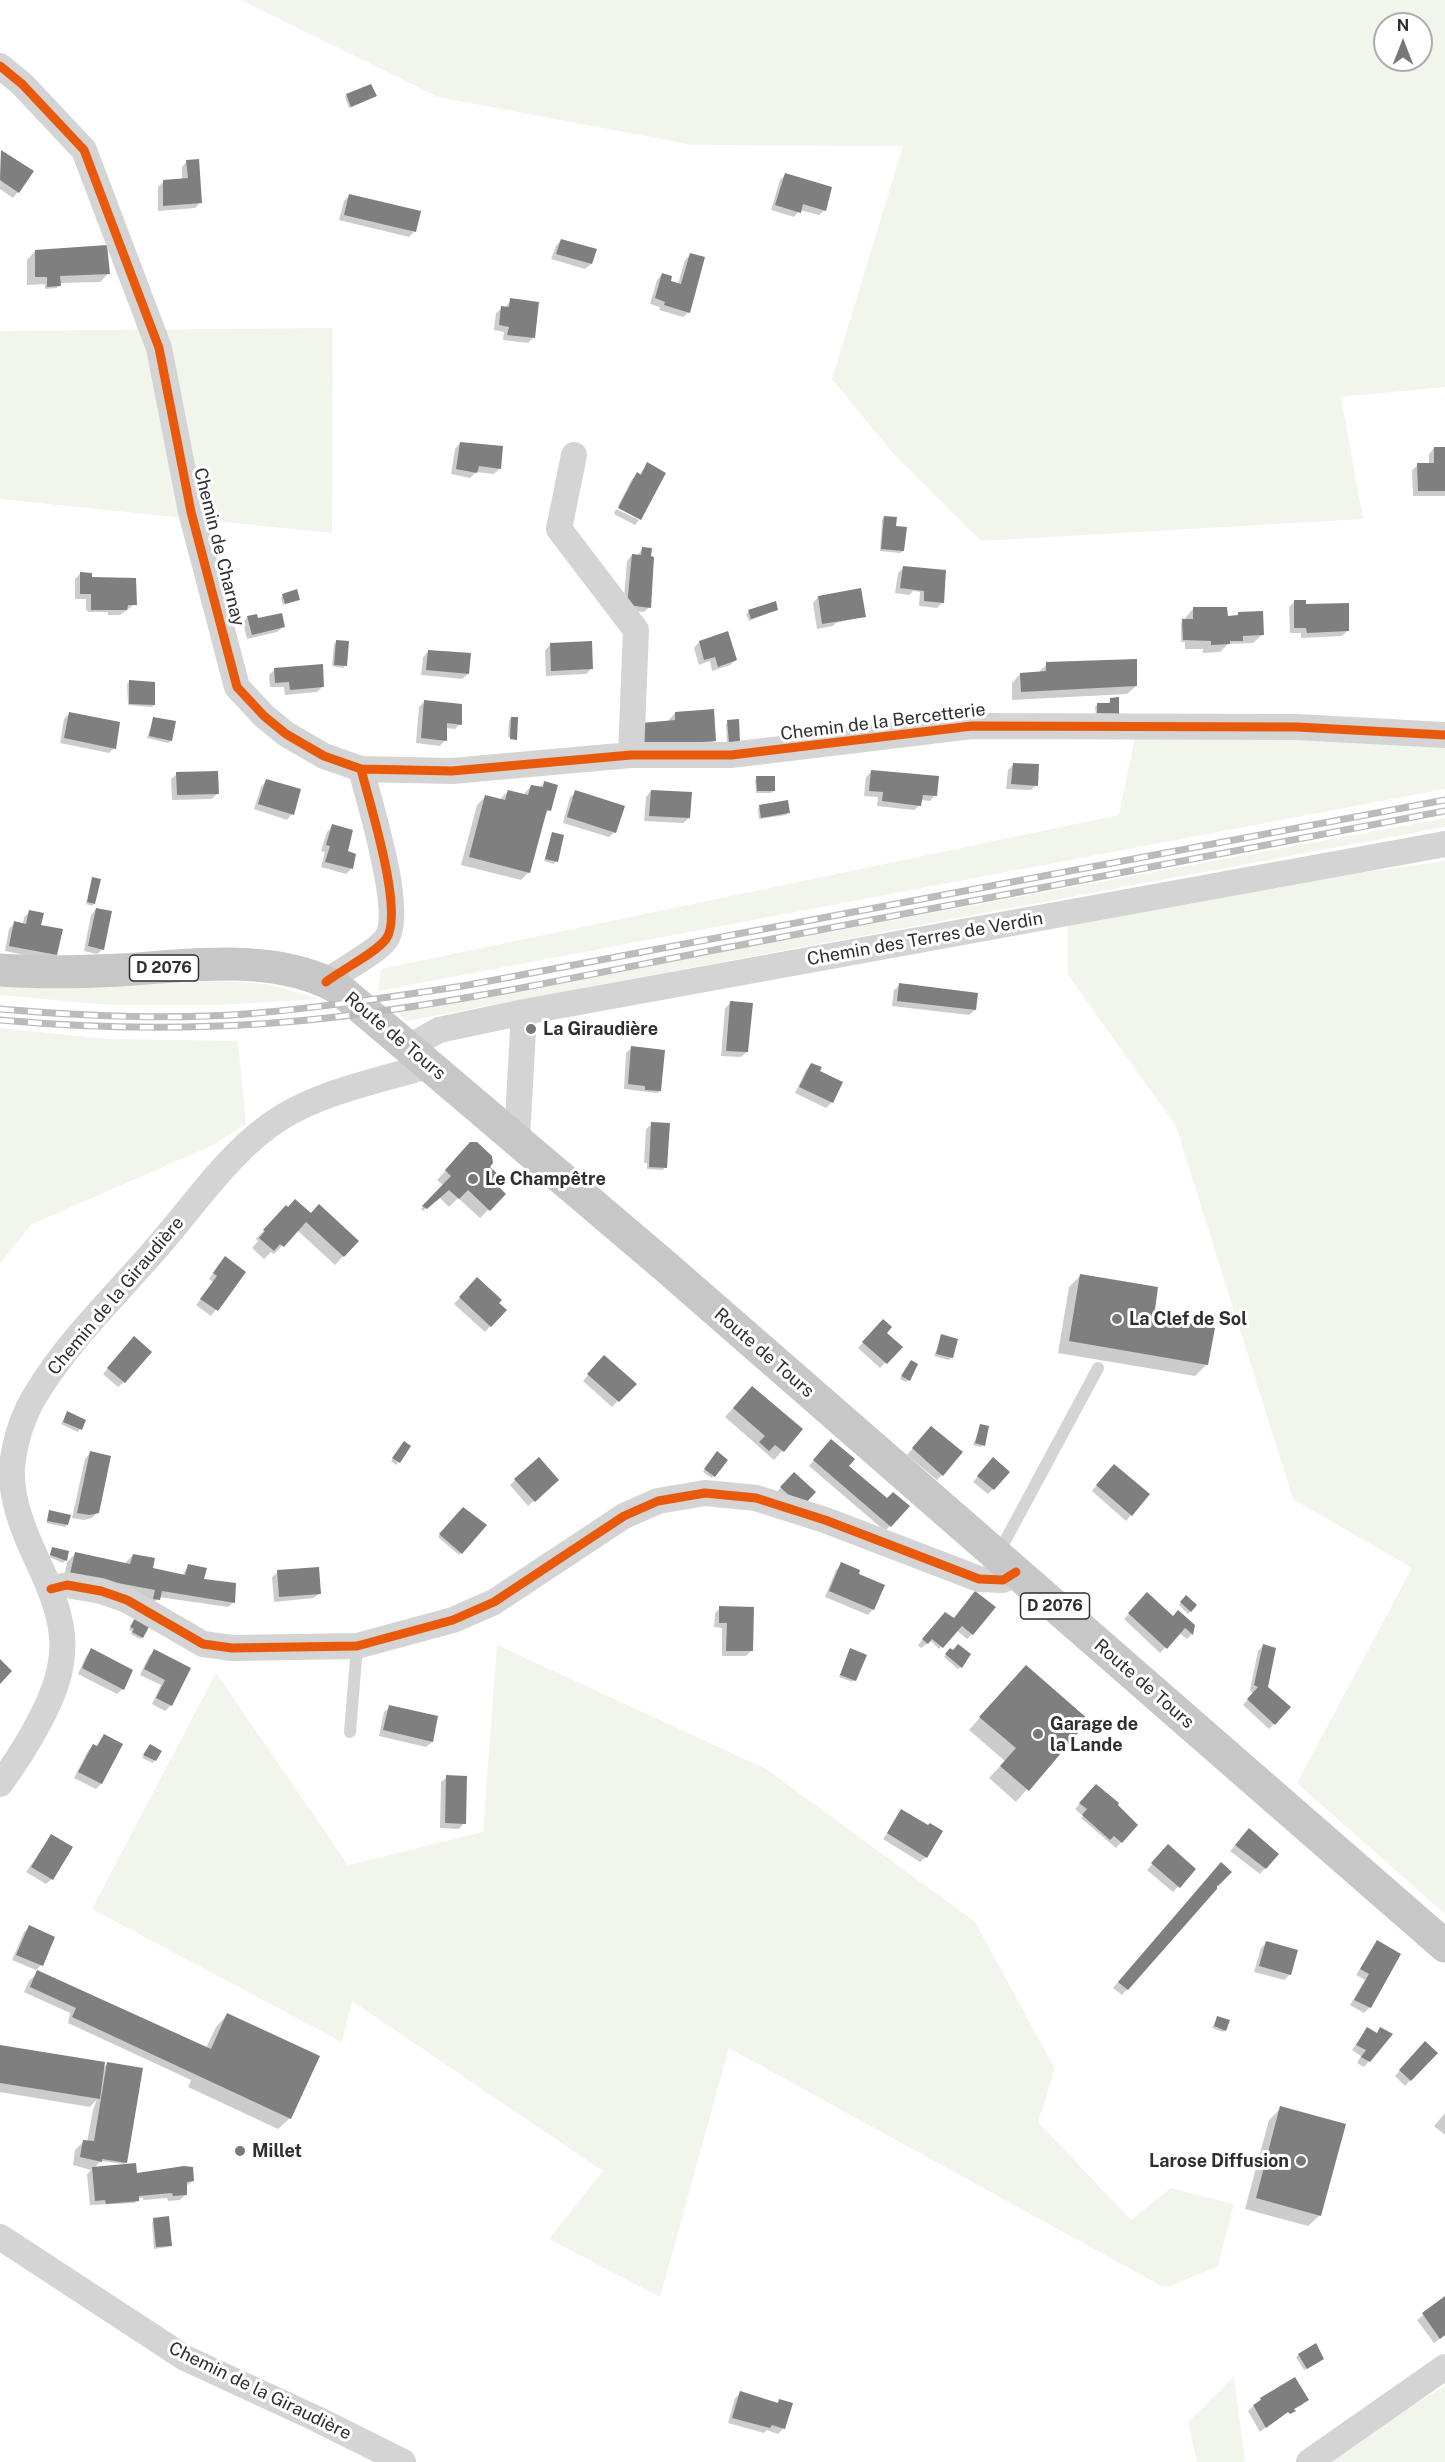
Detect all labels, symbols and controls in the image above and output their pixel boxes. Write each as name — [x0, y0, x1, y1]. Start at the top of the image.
north arrow — [1373, 12, 1433, 72]
text: N — [1397, 16, 1409, 35]
street label: Chemin de Charnay — [189, 466, 249, 628]
street label: Chemin de la Bercetterie — [779, 699, 987, 745]
street label: Chemin des Terres de Verdin — [805, 908, 1045, 970]
road number: D 2076 — [130, 955, 198, 981]
street label: Route de Tours — [340, 987, 450, 1085]
place label: La Giraudière — [543, 1018, 658, 1040]
marker: La Giraudière — [524, 1022, 538, 1036]
place label: Le Champêtre — [485, 1168, 606, 1190]
marker: Le Champêtre — [466, 1172, 480, 1186]
street label: Chemin de la Giraudière — [43, 1212, 189, 1380]
street label: Route de Tours — [710, 1304, 818, 1402]
place label: La Clef de Sol — [1129, 1308, 1247, 1330]
marker: La Clef de Sol — [1110, 1312, 1124, 1326]
road number: D 2076 — [1020, 1593, 1090, 1619]
street label: Route de Tours — [1090, 1635, 1198, 1733]
place label: Garage de la Lande — [1050, 1713, 1138, 1756]
marker: Garage de la Lande — [1031, 1727, 1045, 1741]
place label: Millet — [252, 2140, 302, 2162]
marker: Millet — [233, 2144, 247, 2158]
place label: Larose Diffusion — [1149, 2150, 1289, 2172]
marker: Larose Diffusion — [1294, 2154, 1308, 2168]
street label: Chemin de la Giraudière — [165, 2337, 355, 2445]

